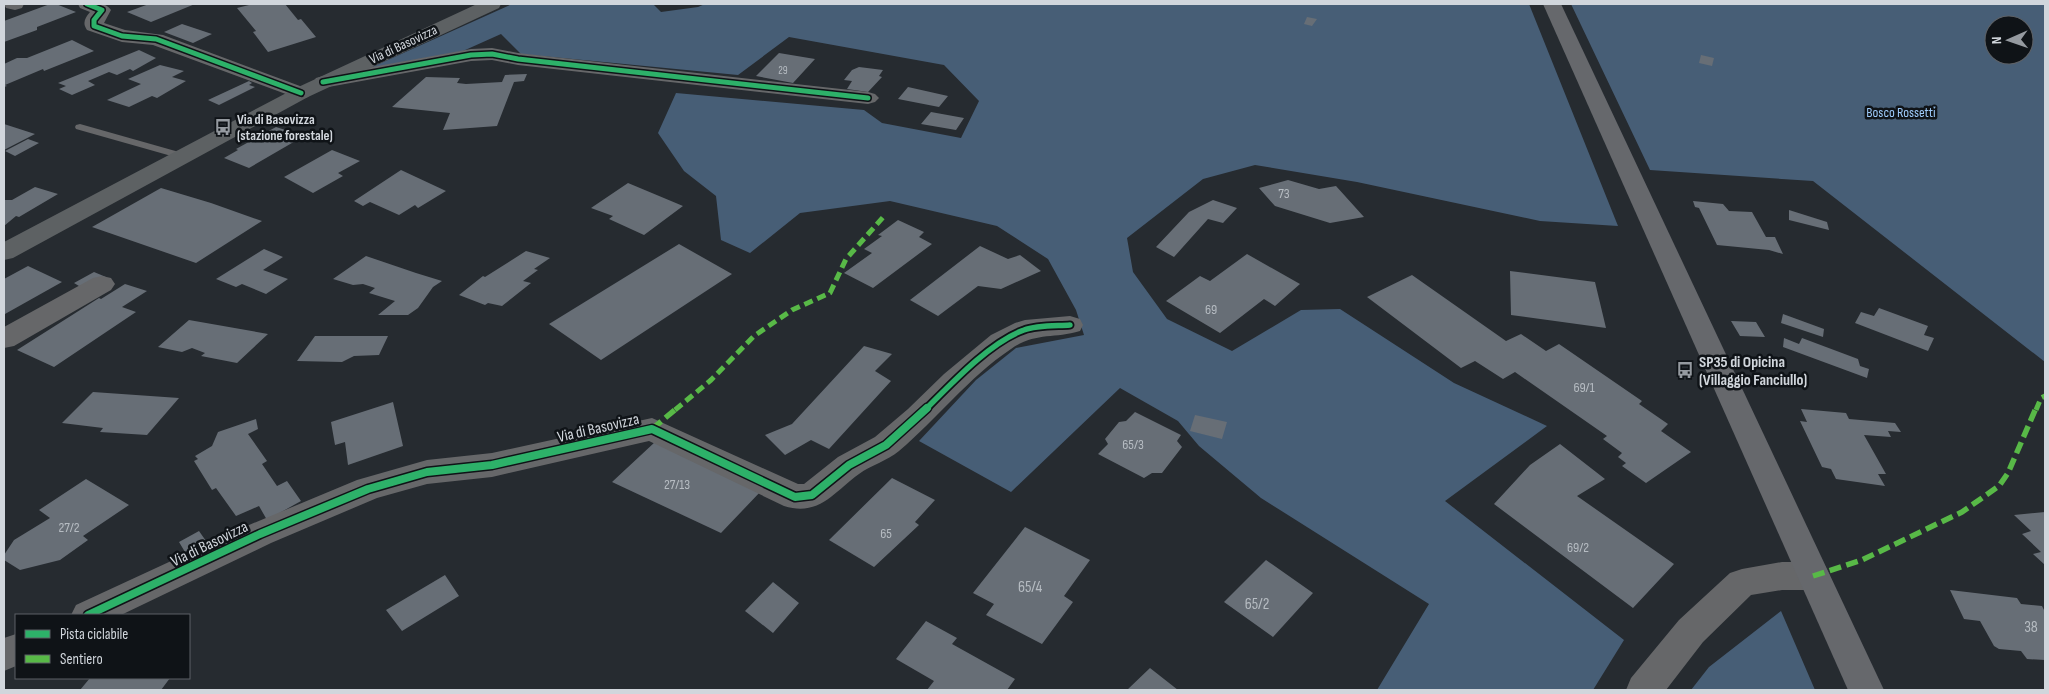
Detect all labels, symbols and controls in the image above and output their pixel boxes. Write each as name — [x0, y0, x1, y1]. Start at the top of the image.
north arrow — [1984, 15, 2034, 65]
street label: Via di Basovizza — [367, 21, 440, 68]
text: N — [1988, 36, 2005, 44]
house number: 29 — [778, 64, 788, 77]
park label: Bosco Rossetti — [1866, 104, 1936, 121]
place label: Via di Basovizza (stazione forestale) — [237, 111, 333, 144]
bus stop icon: Via di Basovizza (stazione forestale) — [213, 117, 233, 137]
house number: 73 — [1278, 185, 1290, 202]
house number: 69 — [1205, 301, 1217, 318]
place label: SP35 di Opicina (Villaggio Fanciullo) — [1699, 353, 1807, 390]
bus stop icon: SP35 di Opicina (Villaggio Fanciullo) — [1675, 360, 1695, 380]
house number: 69/1 — [1573, 379, 1595, 396]
street label: Via di Basovizza — [556, 410, 641, 447]
house number: 65/3 — [1122, 436, 1144, 453]
house number: 27/13 — [664, 476, 690, 493]
street label: Via di Basovizza — [168, 518, 251, 571]
house number: 27/2 — [58, 519, 80, 536]
house number: 65 — [880, 525, 892, 542]
house number: 69/2 — [1567, 539, 1589, 556]
house number: 65/4 — [1018, 578, 1042, 597]
house number: 65/2 — [1245, 595, 1269, 614]
legend — [15, 614, 190, 679]
house number: 38 — [2024, 618, 2038, 637]
text: Pista ciclabile — [60, 625, 128, 644]
text: Sentiero — [60, 650, 103, 669]

